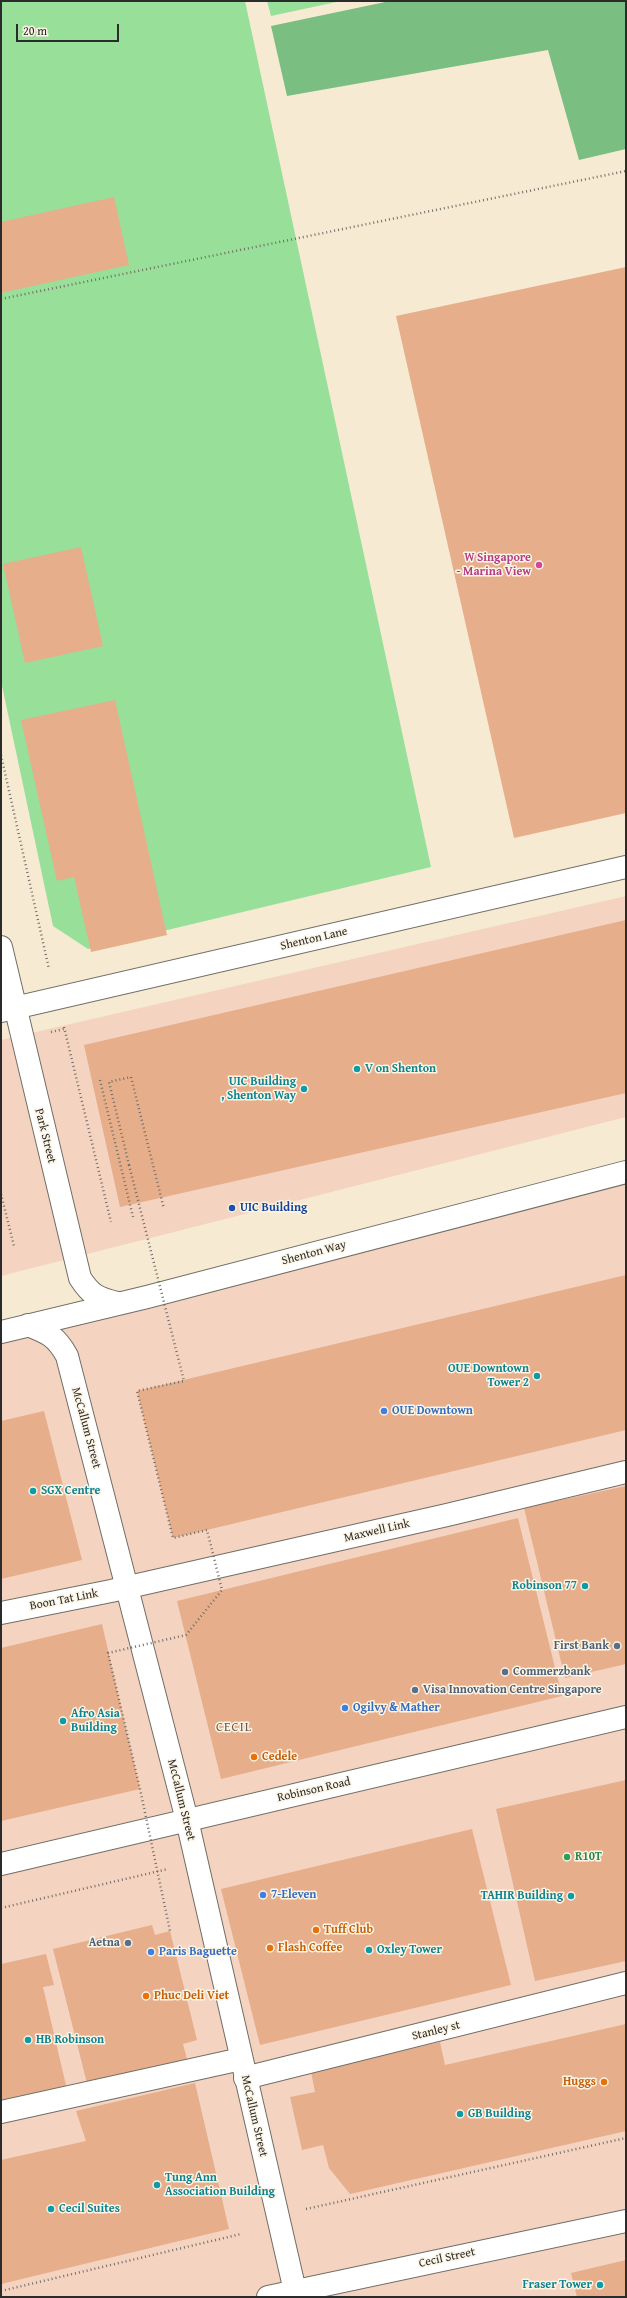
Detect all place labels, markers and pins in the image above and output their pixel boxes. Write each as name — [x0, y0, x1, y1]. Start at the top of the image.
place label: W Singapore - Marina View — [456, 551, 531, 579]
marker: W Singapore - Marina View — [534, 560, 544, 570]
place label: V on Shenton — [365, 1062, 436, 1076]
marker: V on Shenton — [352, 1064, 362, 1074]
place label: UIC Building , Shenton Way — [221, 1075, 296, 1103]
marker: UIC Building , Shenton Way — [299, 1084, 309, 1094]
place label: UIC Building — [240, 1201, 307, 1215]
marker: UIC Building — [227, 1203, 237, 1213]
place label: OUE Downtown Tower 2 — [448, 1362, 529, 1390]
marker: OUE Downtown Tower 2 — [532, 1371, 542, 1381]
place label: OUE Downtown — [392, 1404, 473, 1418]
marker: OUE Downtown — [379, 1406, 389, 1416]
place label: SGX Centre — [41, 1484, 100, 1498]
marker: SGX Centre — [28, 1486, 38, 1496]
place label: Robinson 77 — [512, 1579, 577, 1593]
marker: Robinson 77 — [580, 1581, 590, 1591]
place label: First Bank — [554, 1639, 609, 1653]
marker: First Bank — [612, 1641, 622, 1651]
place label: Commerzbank — [513, 1665, 590, 1679]
marker: Commerzbank — [500, 1667, 510, 1677]
place label: Visa Innovation Centre Singapore — [423, 1683, 602, 1697]
marker: Visa Innovation Centre Singapore — [410, 1685, 420, 1695]
place label: Ogilvy & Mather — [353, 1701, 440, 1715]
marker: Ogilvy & Mather — [340, 1703, 350, 1713]
place label: Afro Asia Building — [71, 1707, 120, 1735]
marker: Afro Asia Building — [58, 1716, 68, 1726]
place label: Cedele — [262, 1750, 297, 1764]
marker: Cedele — [249, 1752, 259, 1762]
place label: R10T — [575, 1850, 602, 1864]
marker: R10T — [562, 1852, 572, 1862]
place label: 7-Eleven — [271, 1888, 316, 1902]
place label: TAHIR Building — [481, 1889, 563, 1903]
marker: 7-Eleven — [258, 1890, 268, 1900]
marker: TAHIR Building — [566, 1891, 576, 1901]
place label: Tuff Club — [324, 1923, 373, 1937]
marker: Tuff Club — [311, 1925, 321, 1935]
place label: Aetna — [89, 1936, 120, 1950]
marker: Aetna — [123, 1938, 133, 1948]
place label: Flash Coffee — [278, 1941, 342, 1955]
marker: Flash Coffee — [265, 1943, 275, 1953]
place label: Oxley Tower — [377, 1943, 442, 1957]
place label: Paris Baguette — [159, 1945, 237, 1959]
marker: Oxley Tower — [364, 1945, 374, 1955]
marker: Paris Baguette — [146, 1947, 156, 1957]
place label: Phuc Deli Viet — [154, 1989, 229, 2003]
marker: Phuc Deli Viet — [141, 1991, 151, 2001]
place label: HB Robinson — [36, 2033, 104, 2047]
marker: HB Robinson — [23, 2035, 33, 2045]
place label: Huggs — [563, 2075, 596, 2089]
marker: Huggs — [599, 2077, 609, 2087]
place label: GB Building — [468, 2107, 531, 2121]
marker: GB Building — [455, 2109, 465, 2119]
place label: Tung Ann Association Building — [165, 2171, 275, 2199]
marker: Tung Ann Association Building — [152, 2180, 162, 2190]
place label: Cecil Suites — [59, 2202, 120, 2216]
marker: Cecil Suites — [46, 2204, 56, 2214]
place label: Fraser Tower — [522, 2278, 592, 2292]
marker: Fraser Tower — [595, 2280, 605, 2290]

